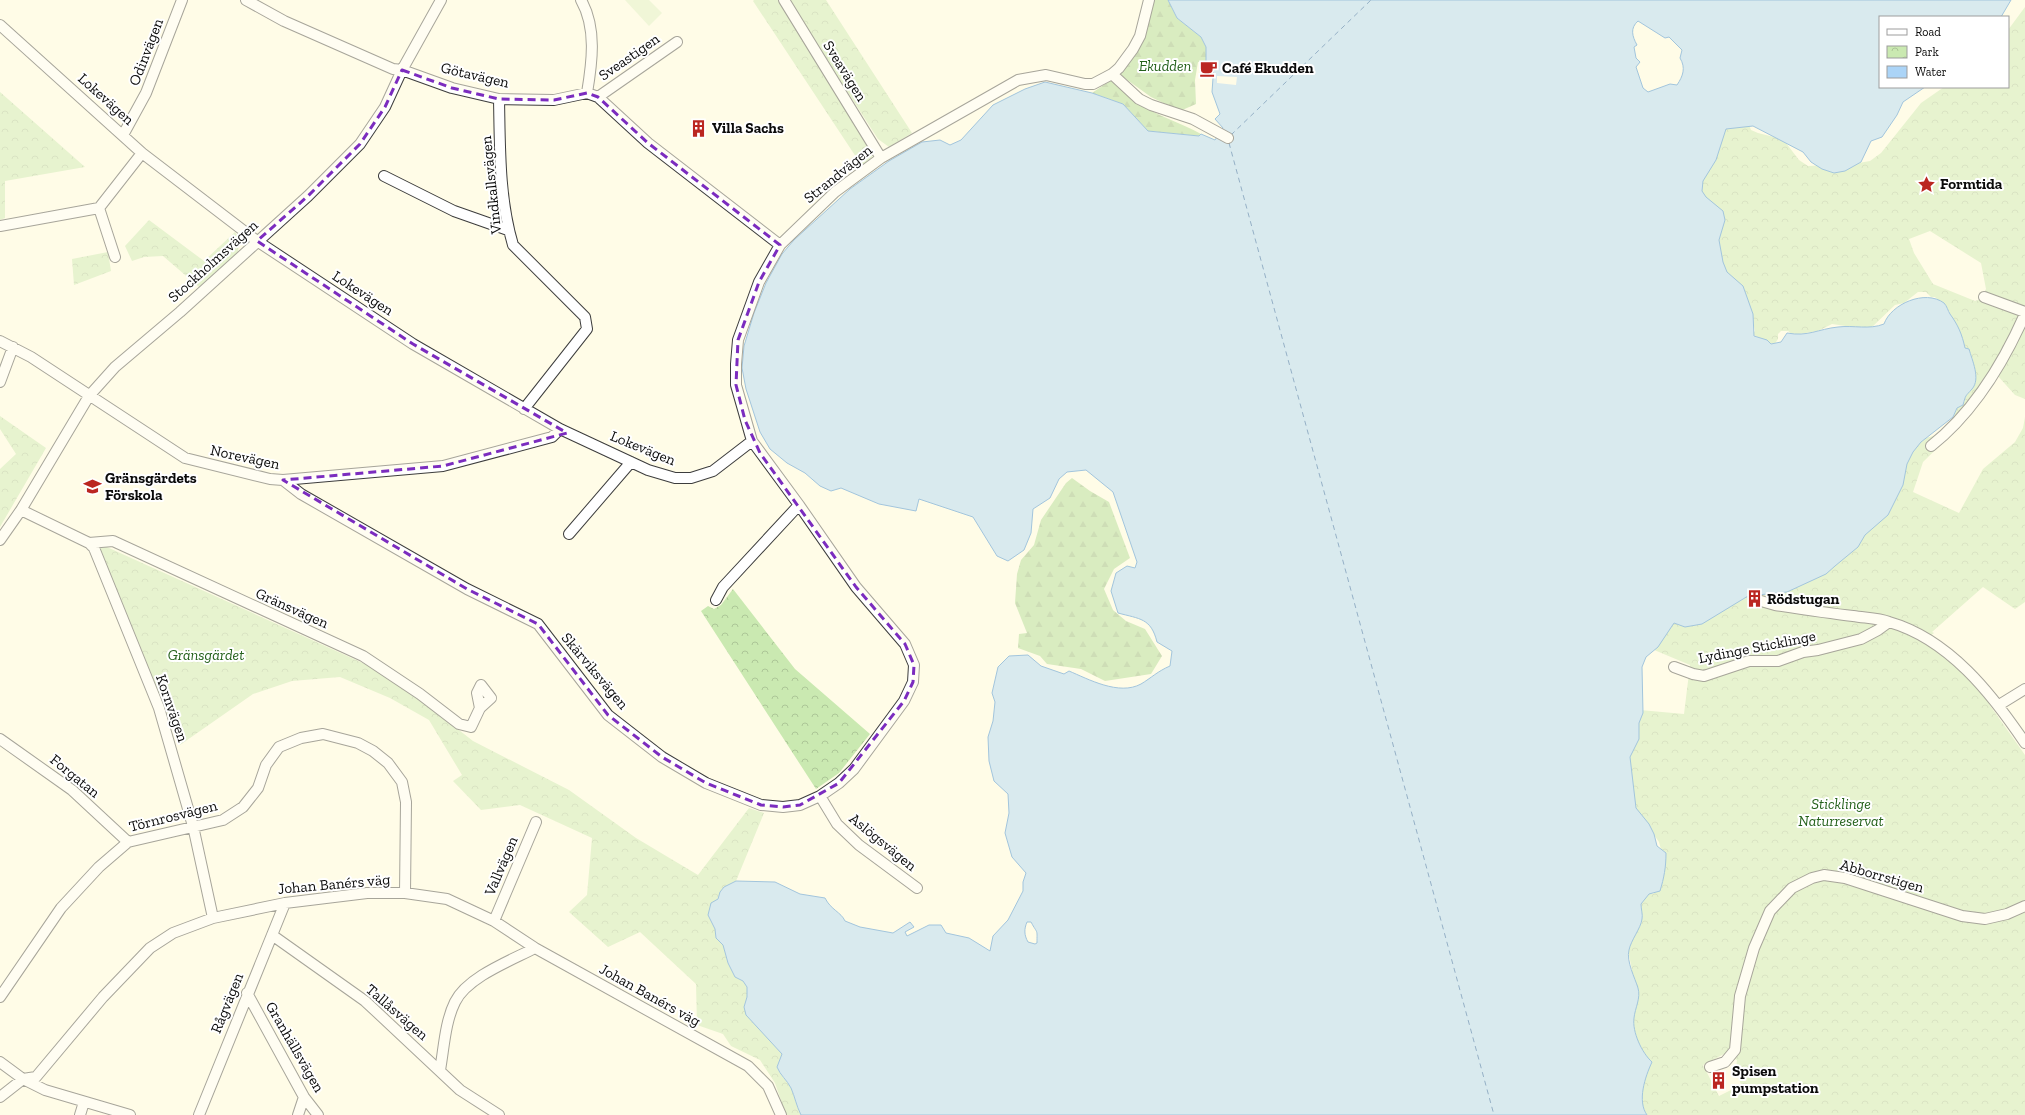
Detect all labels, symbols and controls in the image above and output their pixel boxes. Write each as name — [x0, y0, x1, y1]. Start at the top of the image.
street label: Odinvägen — [125, 16, 167, 88]
legend — [1879, 16, 2009, 88]
text: Road — [1915, 25, 1941, 39]
street label: Sveastigen — [595, 29, 663, 84]
street label: Sveavägen — [819, 37, 871, 105]
text: Park — [1915, 45, 1940, 59]
park label: Ekudden — [1139, 57, 1192, 75]
street label: Götavägen — [439, 58, 511, 92]
cafe icon: Café Ekudden — [1199, 58, 1219, 78]
place label: Café Ekudden — [1222, 59, 1314, 77]
text: Water — [1915, 65, 1947, 79]
street label: Lokevägen — [74, 69, 138, 129]
building icon: Villa Sachs — [689, 118, 709, 138]
place label: Villa Sachs — [712, 119, 784, 137]
street label: Vindkallsvägen — [477, 135, 505, 236]
street label: Strandvägen — [800, 141, 876, 207]
place icon: Formtida — [1917, 174, 1937, 194]
place label: Formtida — [1940, 175, 2003, 193]
street label: Stockholmsvägen — [164, 216, 262, 306]
street label: Lokevägen — [329, 267, 397, 320]
street label: Lokevägen — [608, 427, 679, 469]
street label: Norevägen — [209, 441, 282, 473]
place label: Gränsgärdets Förskola — [105, 469, 197, 504]
school or university icon: Gränsgärdets Förskola — [82, 477, 102, 497]
street label: Gränsvägen — [253, 584, 332, 632]
building icon: Rödstugan — [1744, 589, 1764, 609]
place label: Rödstugan — [1767, 590, 1840, 608]
street label: Lydinge Sticklinge — [1697, 627, 1817, 667]
street label: Skärviksvägen — [558, 629, 632, 713]
park label: Gränsgärdet — [168, 646, 244, 664]
street label: Kornvägen — [152, 672, 192, 745]
street label: Forgatan — [46, 750, 104, 802]
park label: Sticklinge Naturreservat — [1798, 795, 1884, 830]
street label: Törnrosvägen — [127, 796, 219, 836]
street label: Aslögsvägen — [846, 809, 921, 875]
street label: Vallvägen — [480, 833, 522, 899]
street label: Abborrstigen — [1838, 855, 1926, 897]
street label: Johan Banérs väg — [277, 870, 391, 898]
street label: Johan Banérs väg — [596, 960, 704, 1030]
street label: Rågvägen — [207, 970, 247, 1036]
street label: Tallåsvägen — [362, 980, 432, 1044]
street label: Granhällsvägen — [262, 999, 328, 1096]
place label: Spisen pumpstation — [1732, 1062, 1819, 1097]
building icon: Spisen pumpstation — [1709, 1070, 1729, 1090]

